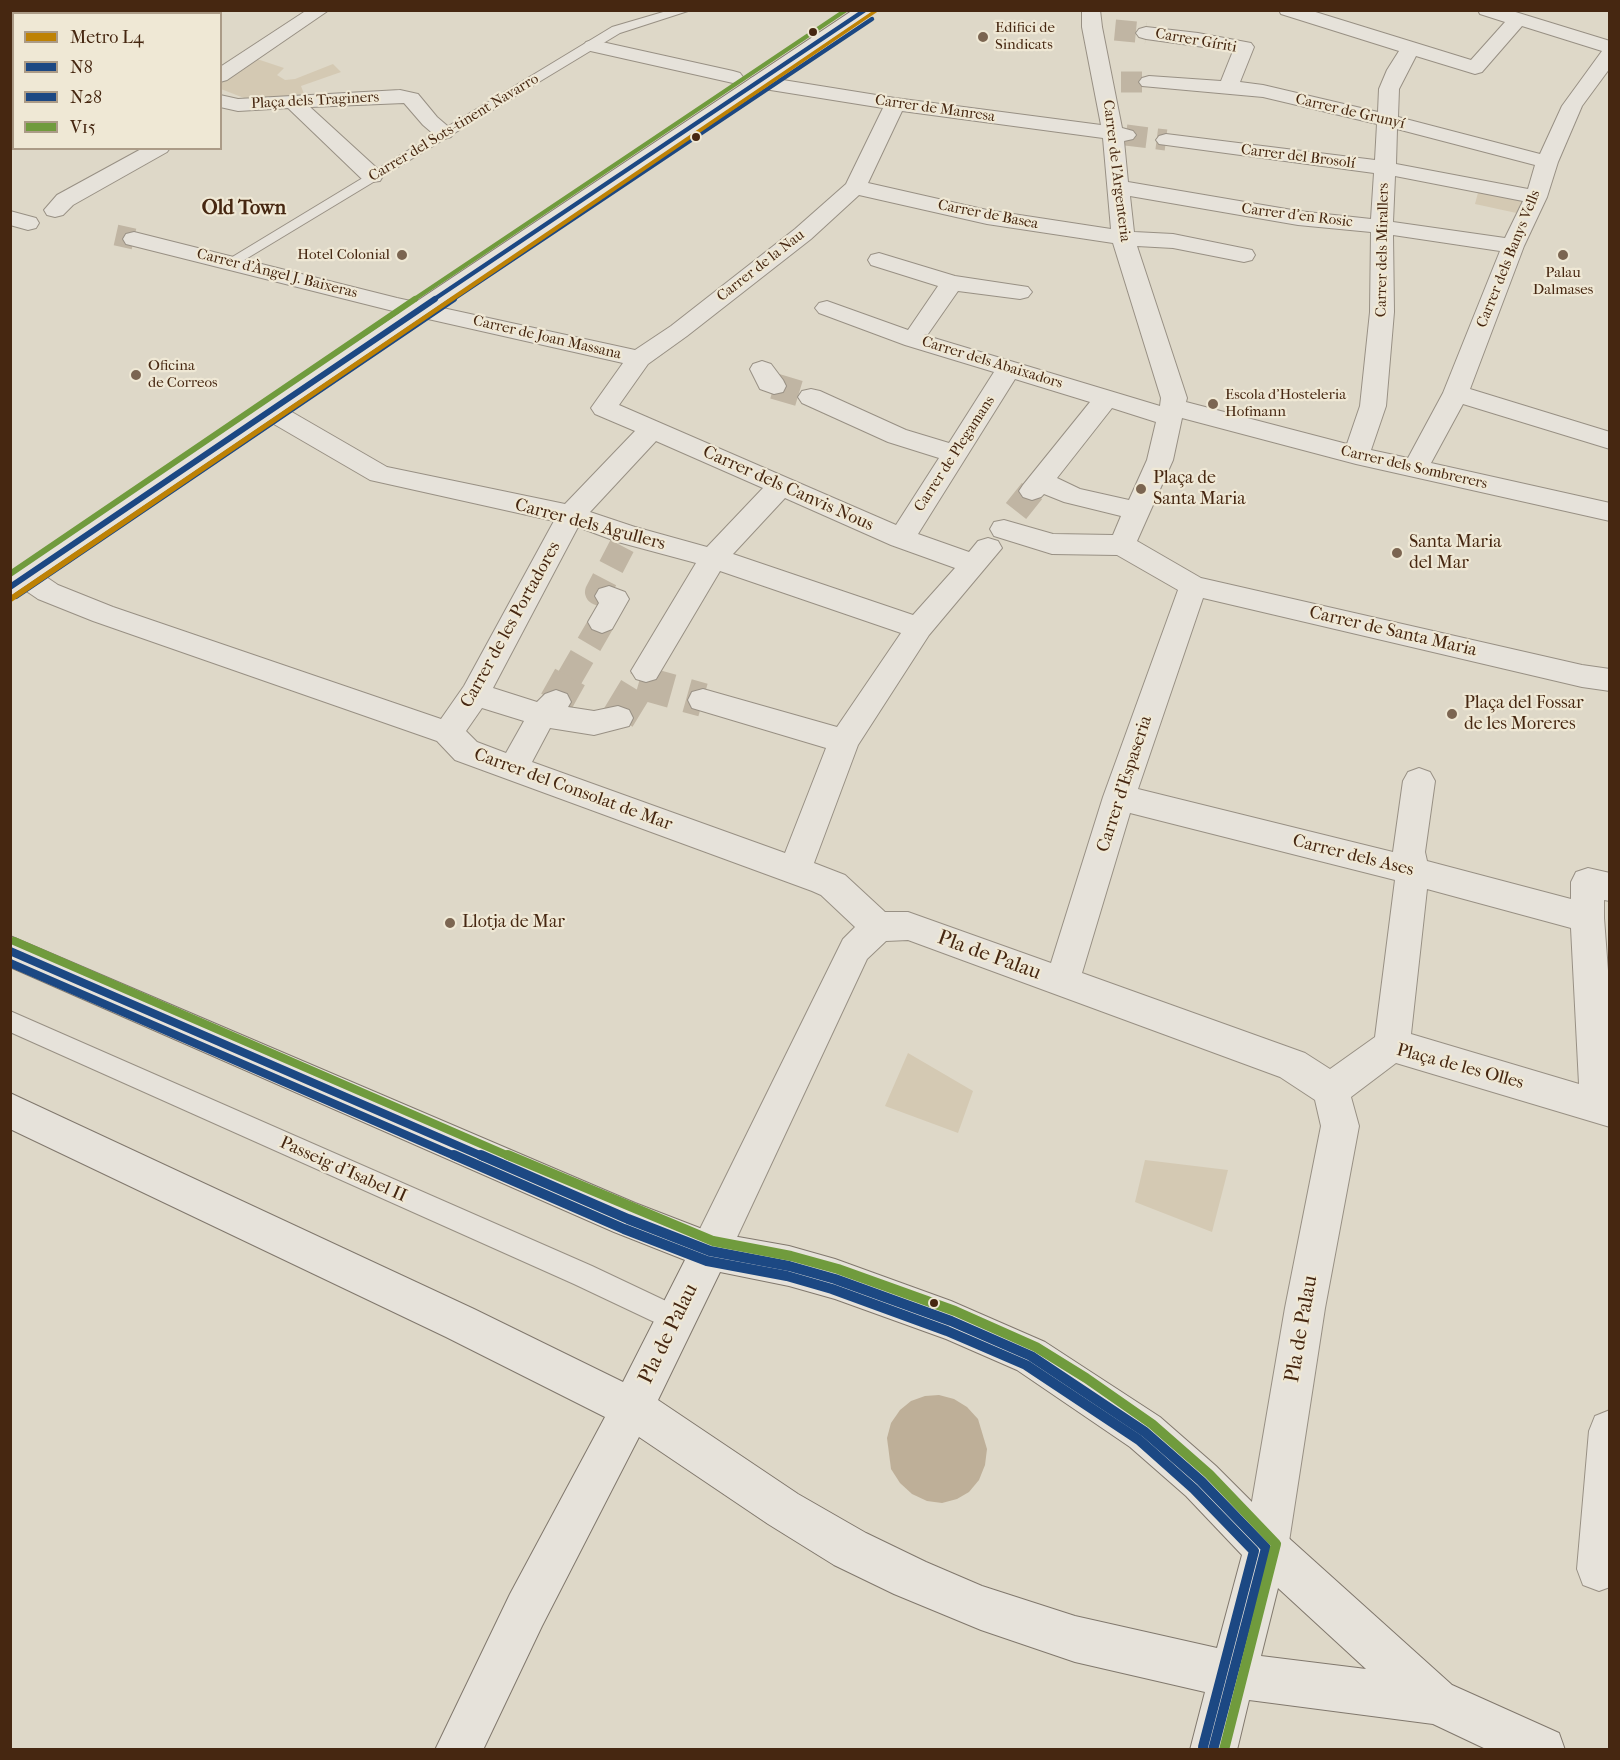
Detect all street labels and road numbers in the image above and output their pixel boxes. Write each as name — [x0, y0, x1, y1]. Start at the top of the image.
street label: Carrer Gíriti — [1154, 25, 1238, 57]
street label: Carrer del Sots-tinent Navarro — [366, 70, 542, 186]
street label: Plaça dels Traginers — [251, 89, 379, 113]
street label: Carrer de Grunyí — [1294, 91, 1406, 133]
street label: Carrer de Manresa — [874, 92, 996, 126]
street label: Carrer de l'Argenteria — [1098, 99, 1134, 243]
street label: Carrer del Brosolí — [1240, 141, 1356, 173]
street label: Carrer dels Mirallers — [1373, 183, 1393, 317]
street label: Carrer dels Banys Vells — [1473, 188, 1545, 330]
street label: Carrer de Basea — [936, 196, 1040, 234]
street label: Carrer d'en Rosic — [1240, 200, 1354, 232]
street label: Carrer de la Nau — [714, 226, 808, 306]
street label: Carrer d'Àngel J. Baixeras — [195, 245, 359, 303]
street label: Carrer de Joan Massana — [471, 312, 623, 364]
street label: Carrer dels Abaixadors — [919, 333, 1065, 393]
street label: Carrer de Plegamans — [911, 393, 999, 515]
street label: Carrer dels Canvis Nous — [699, 442, 877, 536]
street label: Carrer dels Sombrerers — [1339, 442, 1489, 494]
street label: Carrer dels Agullers — [512, 495, 668, 555]
street label: Carrer de les Portadores — [456, 538, 566, 712]
street label: Carrer de Santa Maria — [1307, 602, 1479, 662]
street label: Carrer d'Espaseria — [1093, 713, 1157, 855]
street label: Carrer del Consolat de Mar — [471, 744, 675, 836]
street label: Carrer dels Ases — [1290, 831, 1416, 881]
street label: Pla de Palau — [934, 926, 1044, 986]
street label: Plaça de les Olles — [1394, 1040, 1526, 1094]
street label: Passeig d'Isabel II — [276, 1132, 410, 1208]
street label: Pla de Palau — [1280, 1273, 1324, 1385]
street label: Pla de Palau — [634, 1280, 704, 1388]

